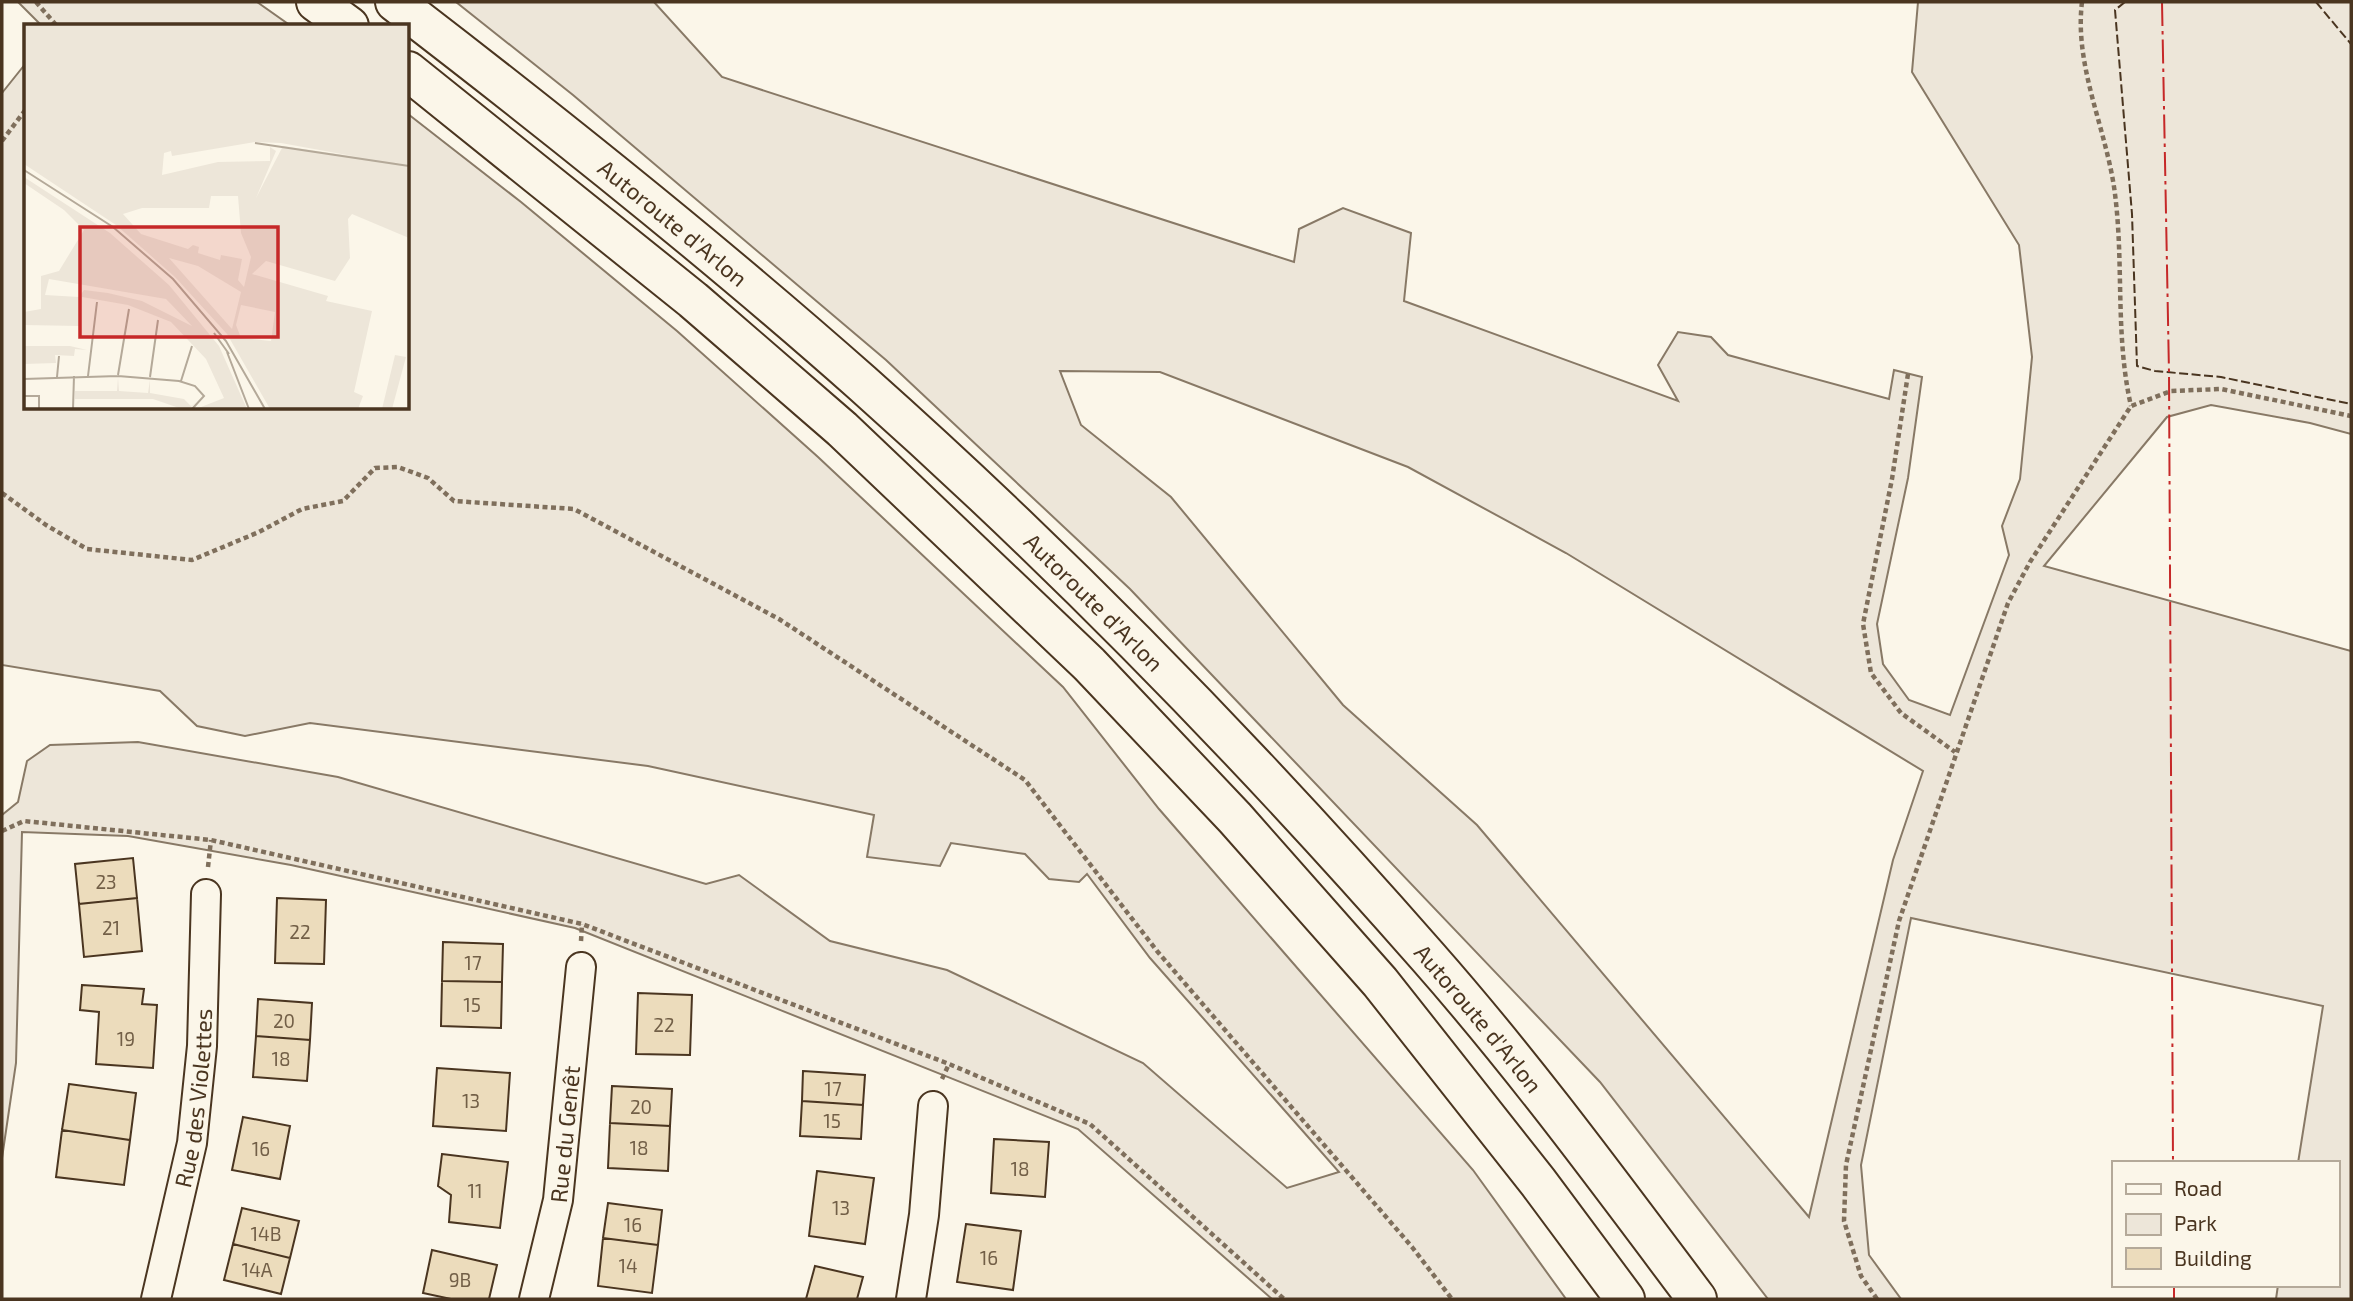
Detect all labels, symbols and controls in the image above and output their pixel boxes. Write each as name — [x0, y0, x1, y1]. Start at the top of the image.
inset map — [24, 24, 410, 410]
street label: Autoroute d'Arlon — [593, 153, 753, 292]
street label: Autoroute d'Arlon — [1019, 527, 1170, 677]
house number: 23 — [95, 870, 117, 893]
house number: 21 — [102, 916, 120, 939]
house number: 22 — [289, 920, 311, 943]
street label: Autoroute d'Arlon — [1409, 938, 1549, 1098]
house number: 17 — [464, 951, 482, 974]
house number: 15 — [463, 993, 481, 1016]
street label: Rue des Violettes — [168, 1008, 217, 1190]
house number: 20 — [273, 1009, 295, 1032]
house number: 22 — [653, 1013, 675, 1036]
house number: 19 — [117, 1027, 135, 1050]
house number: 18 — [271, 1047, 291, 1070]
street label: Rue du Genêt — [544, 1064, 585, 1204]
house number: 17 — [824, 1077, 842, 1100]
house number: 13 — [462, 1089, 480, 1112]
house number: 20 — [630, 1095, 652, 1118]
house number: 15 — [823, 1109, 841, 1132]
house number: 18 — [629, 1136, 649, 1159]
house number: 16 — [252, 1137, 270, 1160]
house number: 18 — [1010, 1157, 1030, 1180]
legend — [2112, 1161, 2339, 1287]
text: Road — [2174, 1175, 2222, 1200]
house number: 11 — [467, 1179, 483, 1202]
house number: 13 — [832, 1196, 850, 1219]
text: Park — [2174, 1210, 2217, 1235]
house number: 16 — [624, 1213, 642, 1236]
house number: 14B — [250, 1222, 282, 1245]
text: Building — [2174, 1245, 2252, 1270]
house number: 16 — [980, 1246, 998, 1269]
house number: 14 — [618, 1254, 638, 1277]
house number: 14A — [241, 1258, 273, 1281]
house number: 9B — [449, 1268, 471, 1291]

